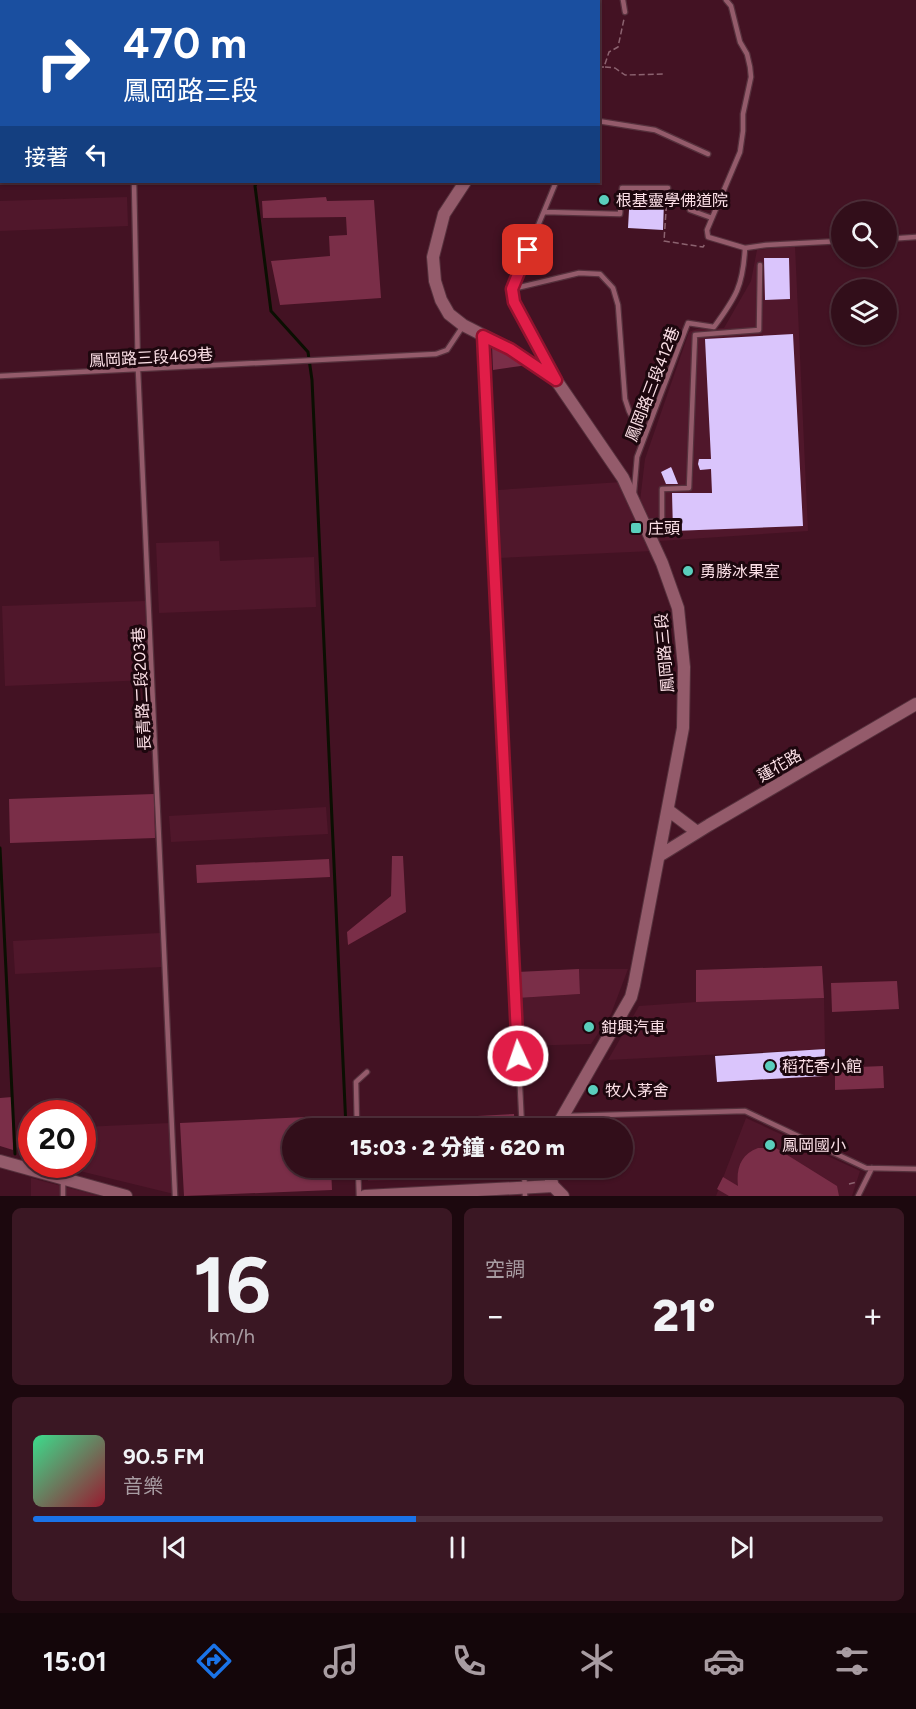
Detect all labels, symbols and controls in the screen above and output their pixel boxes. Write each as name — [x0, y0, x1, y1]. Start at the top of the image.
text: 470 m — [123, 18, 247, 69]
icon: right — [24, 24, 102, 102]
text: 鳳岡路三段 — [123, 74, 258, 107]
icon: left — [80, 138, 113, 171]
text: 接著 — [24, 144, 68, 171]
place label: 根基靈學佛道院 — [616, 191, 728, 210]
marker: 根基靈學佛道院 — [597, 193, 611, 207]
map controls — [831, 201, 897, 345]
button: search — [831, 201, 897, 267]
pin — [502, 224, 553, 275]
icon: arrive — [511, 233, 544, 266]
button: layers — [831, 279, 897, 345]
street label: 鳳岡路三段412巷 — [622, 324, 683, 444]
street label: 鳳岡路三段469巷 — [89, 345, 213, 370]
place label: 庄頭 — [648, 519, 680, 538]
marker: 庄頭 — [629, 521, 643, 535]
place label: 勇勝冰果室 — [700, 562, 780, 581]
marker: 勇勝冰果室 — [681, 564, 695, 578]
street label: 鳳岡路三段 — [652, 612, 677, 694]
street label: 長青路二段203巷 — [129, 627, 154, 751]
street label: 蓮花路 — [754, 745, 805, 786]
place label: 鉗興汽車 — [601, 1018, 665, 1037]
marker: 鉗興汽車 — [582, 1020, 596, 1034]
position arrow — [486, 1024, 550, 1088]
place label: 稻花香小館 — [782, 1057, 862, 1076]
marker: 稻花香小館 — [763, 1059, 777, 1073]
place label: 牧人茅舍 — [605, 1081, 669, 1100]
marker: 牧人茅舍 — [586, 1083, 600, 1097]
speed limit sign: 20 — [18, 1100, 96, 1178]
text: 15:03 · 2 分鐘 · 620 m — [350, 1134, 565, 1161]
place label: 鳳岡國小 — [782, 1136, 846, 1155]
marker: 鳳岡國小 — [763, 1138, 777, 1152]
text: 16 — [193, 1238, 271, 1332]
text: 空調 — [485, 1257, 525, 1281]
text: 21° — [653, 1288, 715, 1342]
text: − — [485, 1296, 506, 1335]
text: + — [862, 1296, 883, 1335]
text: km/h — [209, 1324, 255, 1348]
text: 90.5 FM — [123, 1443, 205, 1470]
text: 音樂 — [123, 1474, 163, 1498]
icon: previous — [158, 1531, 191, 1564]
icon: pause — [441, 1531, 474, 1564]
icon: next — [725, 1531, 758, 1564]
icon: directions — [193, 1640, 235, 1682]
icon: music — [320, 1640, 362, 1682]
icon: phone — [448, 1640, 490, 1682]
icon: climate — [576, 1640, 618, 1682]
icon: car — [703, 1640, 745, 1682]
icon: filters — [831, 1640, 873, 1682]
text: 15:01 — [43, 1645, 107, 1678]

